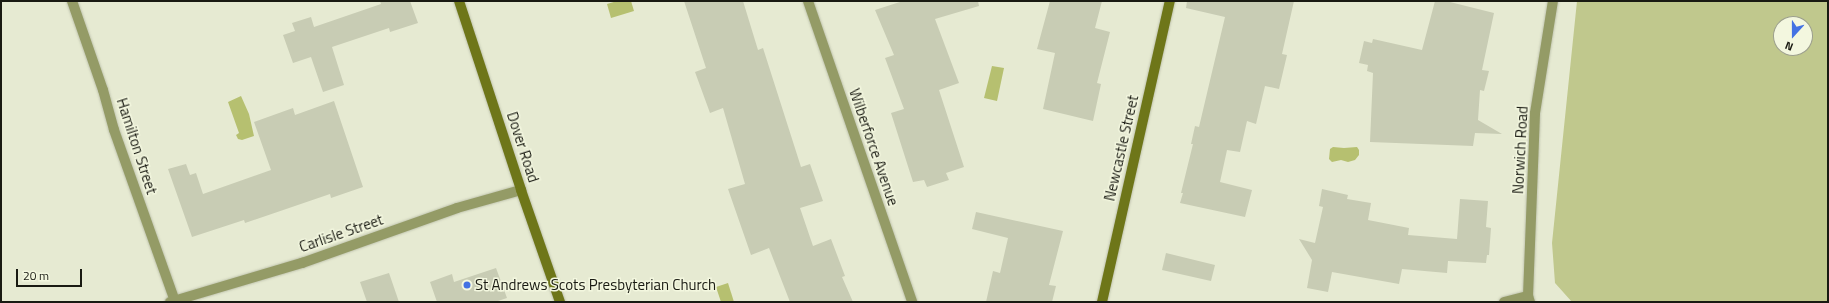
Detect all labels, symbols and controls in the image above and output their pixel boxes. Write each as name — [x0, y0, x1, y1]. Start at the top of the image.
north arrow — [1773, 16, 1813, 56]
text: N — [1783, 37, 1795, 55]
street label: Wilberforce Avenue — [846, 86, 902, 208]
street label: Newcastle Street — [1100, 93, 1142, 203]
street label: Hamilton Street — [113, 96, 161, 196]
street label: Norwich Road — [1509, 105, 1531, 195]
street label: Dover Road — [503, 109, 543, 185]
street label: Carlisle Street — [297, 210, 385, 256]
scale bar — [18, 261, 84, 287]
text: 20 m — [23, 266, 49, 285]
place label: St Andrews Scots Presbyterian Church — [475, 276, 716, 294]
marker: St Andrews Scots Presbyterian Church — [462, 280, 472, 290]

